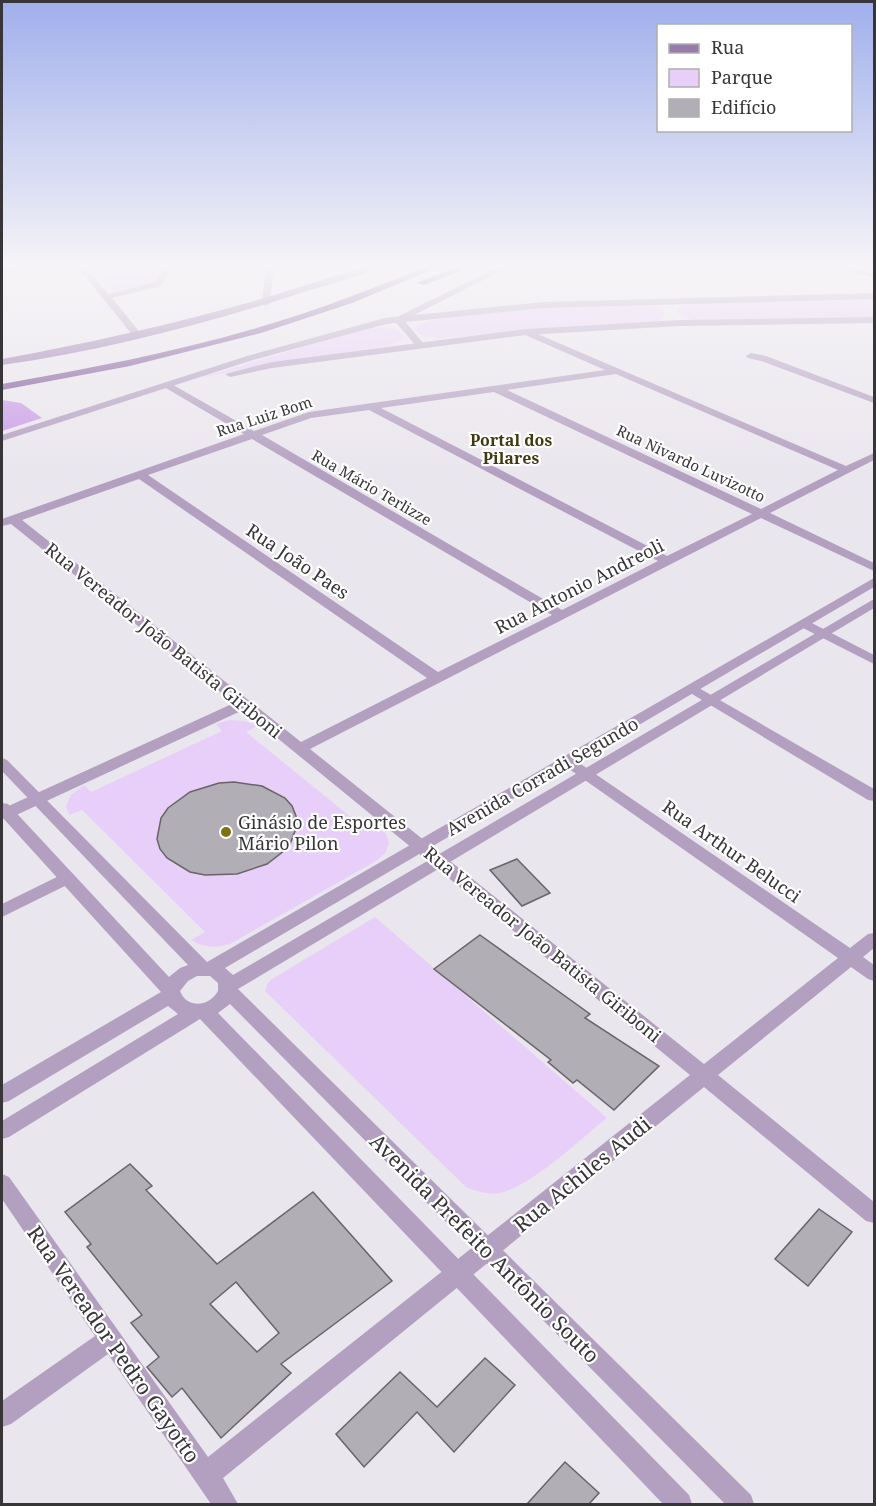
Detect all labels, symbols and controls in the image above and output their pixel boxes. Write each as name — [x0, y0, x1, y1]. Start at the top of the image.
legend — [657, 24, 852, 132]
text: Rua — [711, 35, 744, 59]
text: Parque — [711, 65, 773, 89]
text: Edifício — [711, 95, 776, 119]
street label: Rua Luiz Bom — [214, 391, 314, 441]
street label: Rua Nivardo Luvizotto — [613, 420, 769, 506]
district label: Portal dos Pilares — [470, 429, 552, 469]
street label: Rua Mário Terlizze — [309, 445, 435, 529]
street label: Rua João Paes — [242, 518, 354, 604]
street label: Rua Antonio Andreoli — [490, 533, 668, 639]
street label: Rua Vereador João Batista Giriboni — [40, 537, 288, 743]
street label: Avenida Corradi Segundo — [442, 711, 642, 841]
street label: Rua Arthur Belucci — [658, 794, 806, 908]
place label: Ginásio de Esportes Mário Pilon — [238, 810, 406, 855]
marker: Ginásio de Esportes Mário Pilon — [219, 825, 233, 839]
street label: Rua Vereador João Batista Giriboni — [419, 841, 667, 1047]
street label: Rua Achiles Audi — [507, 1110, 657, 1238]
street label: Avenida Prefeito Antônio Souto — [364, 1127, 606, 1369]
street label: Rua Vereador Pedro Gayotto — [21, 1220, 207, 1468]

